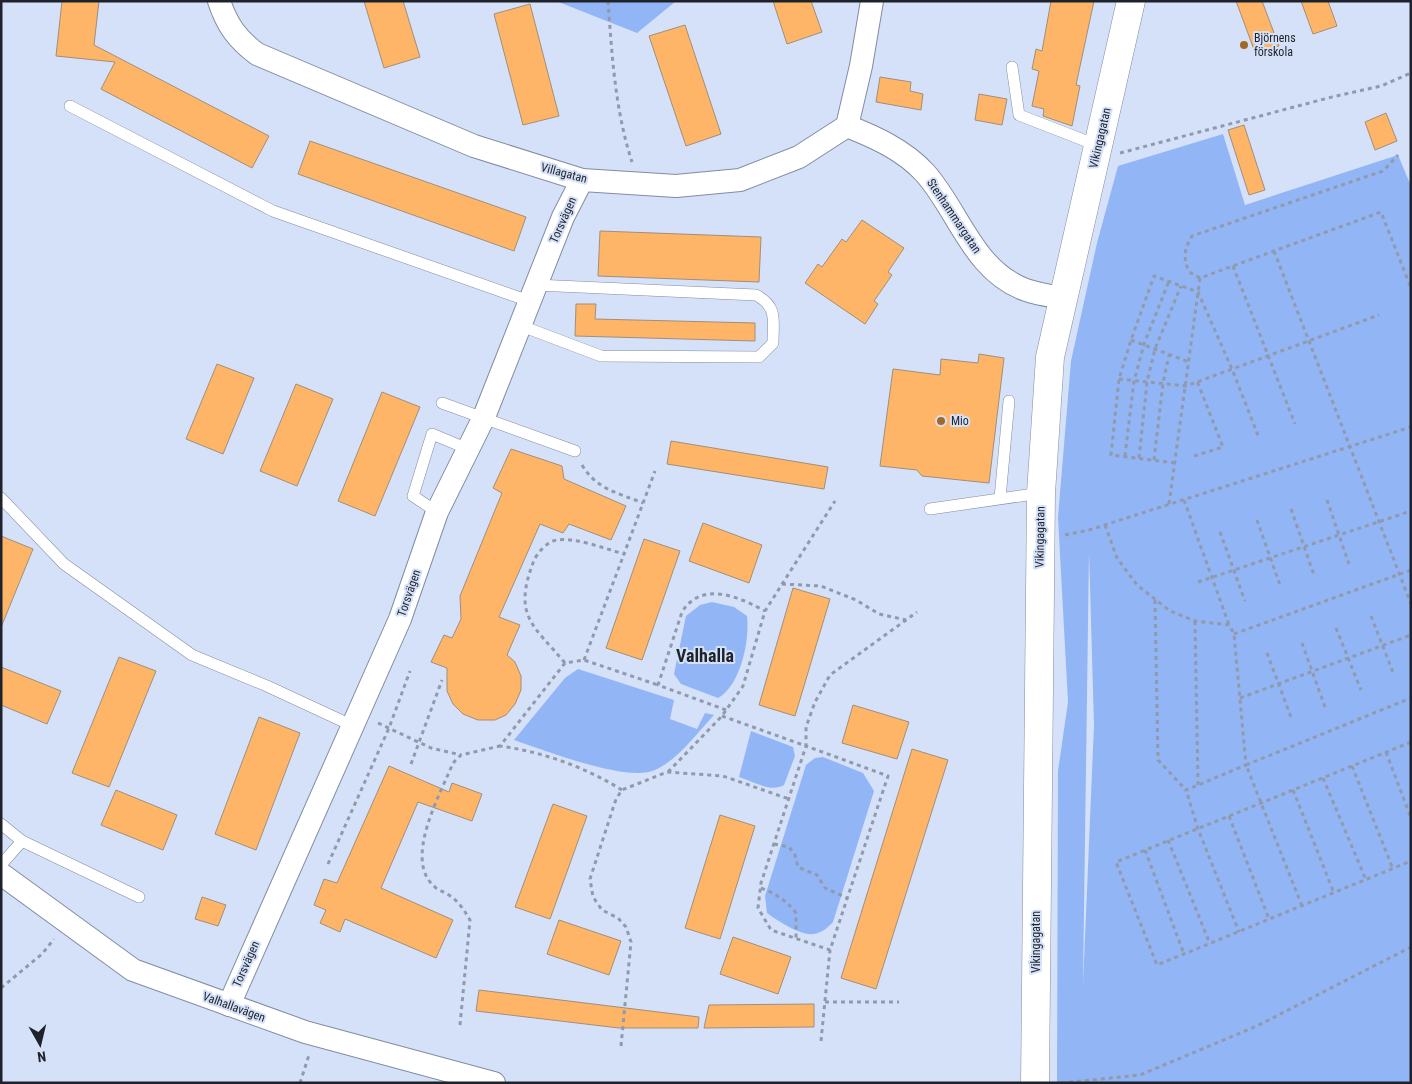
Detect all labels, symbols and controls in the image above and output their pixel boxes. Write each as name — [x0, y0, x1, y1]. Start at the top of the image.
place label: Björnens förskola — [1254, 31, 1296, 59]
marker: Björnens förskola — [1238, 39, 1250, 51]
street label: Vikingagatan — [1086, 106, 1114, 170]
street label: Villagatan — [539, 160, 589, 186]
street label: Stenhammargatan — [924, 176, 984, 256]
street label: Torsvägen — [547, 195, 579, 245]
place label: Mio — [951, 414, 969, 428]
marker: Mio — [935, 415, 947, 427]
street label: Vikingagatan — [1032, 506, 1048, 568]
street label: Torsvägen — [394, 567, 424, 618]
district label: Valhalla — [676, 645, 734, 666]
street label: Vikingagatan — [1029, 911, 1043, 973]
street label: Torsvägen — [230, 939, 262, 989]
street label: Valhallavägen — [201, 989, 267, 1025]
north arrow — [15, 1019, 65, 1069]
text: N — [36, 1048, 47, 1065]

